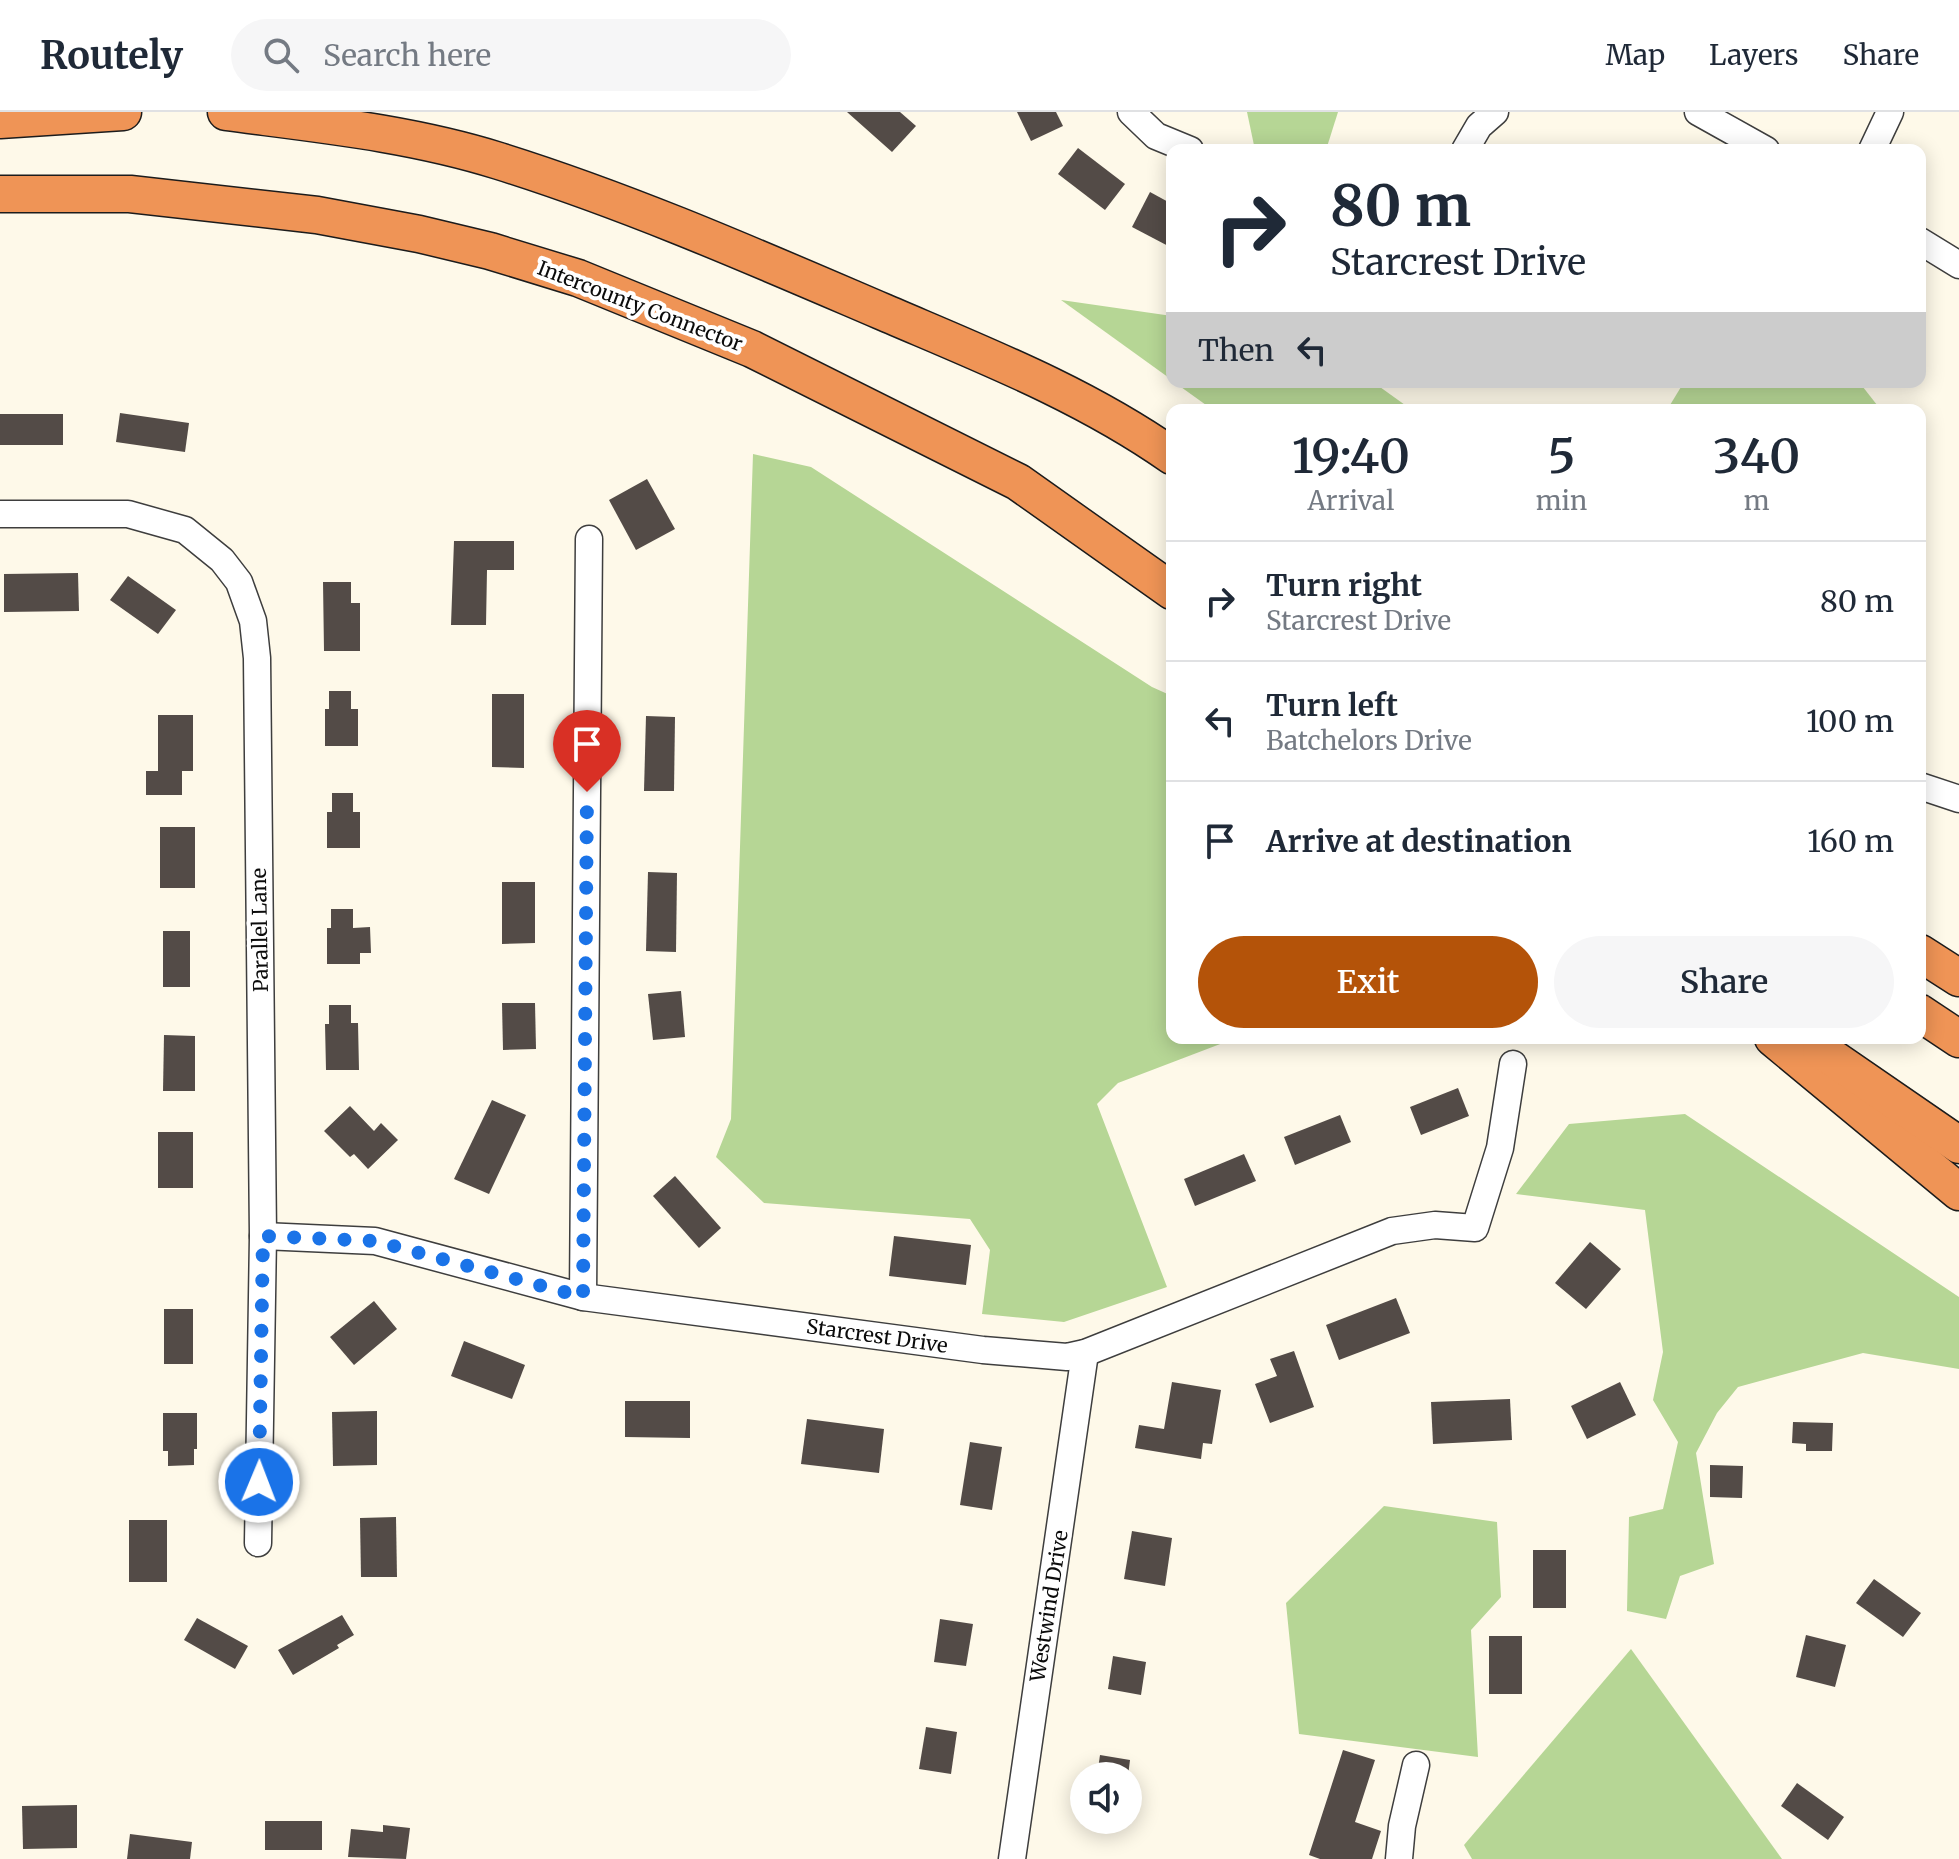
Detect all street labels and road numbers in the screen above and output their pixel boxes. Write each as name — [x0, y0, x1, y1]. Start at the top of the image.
street label: Intercounty Connector — [534, 255, 746, 356]
street label: Parallel Lane — [246, 868, 273, 992]
street label: Starcrest Drive — [805, 1313, 949, 1358]
street label: Westwind Drive — [1024, 1528, 1073, 1684]

